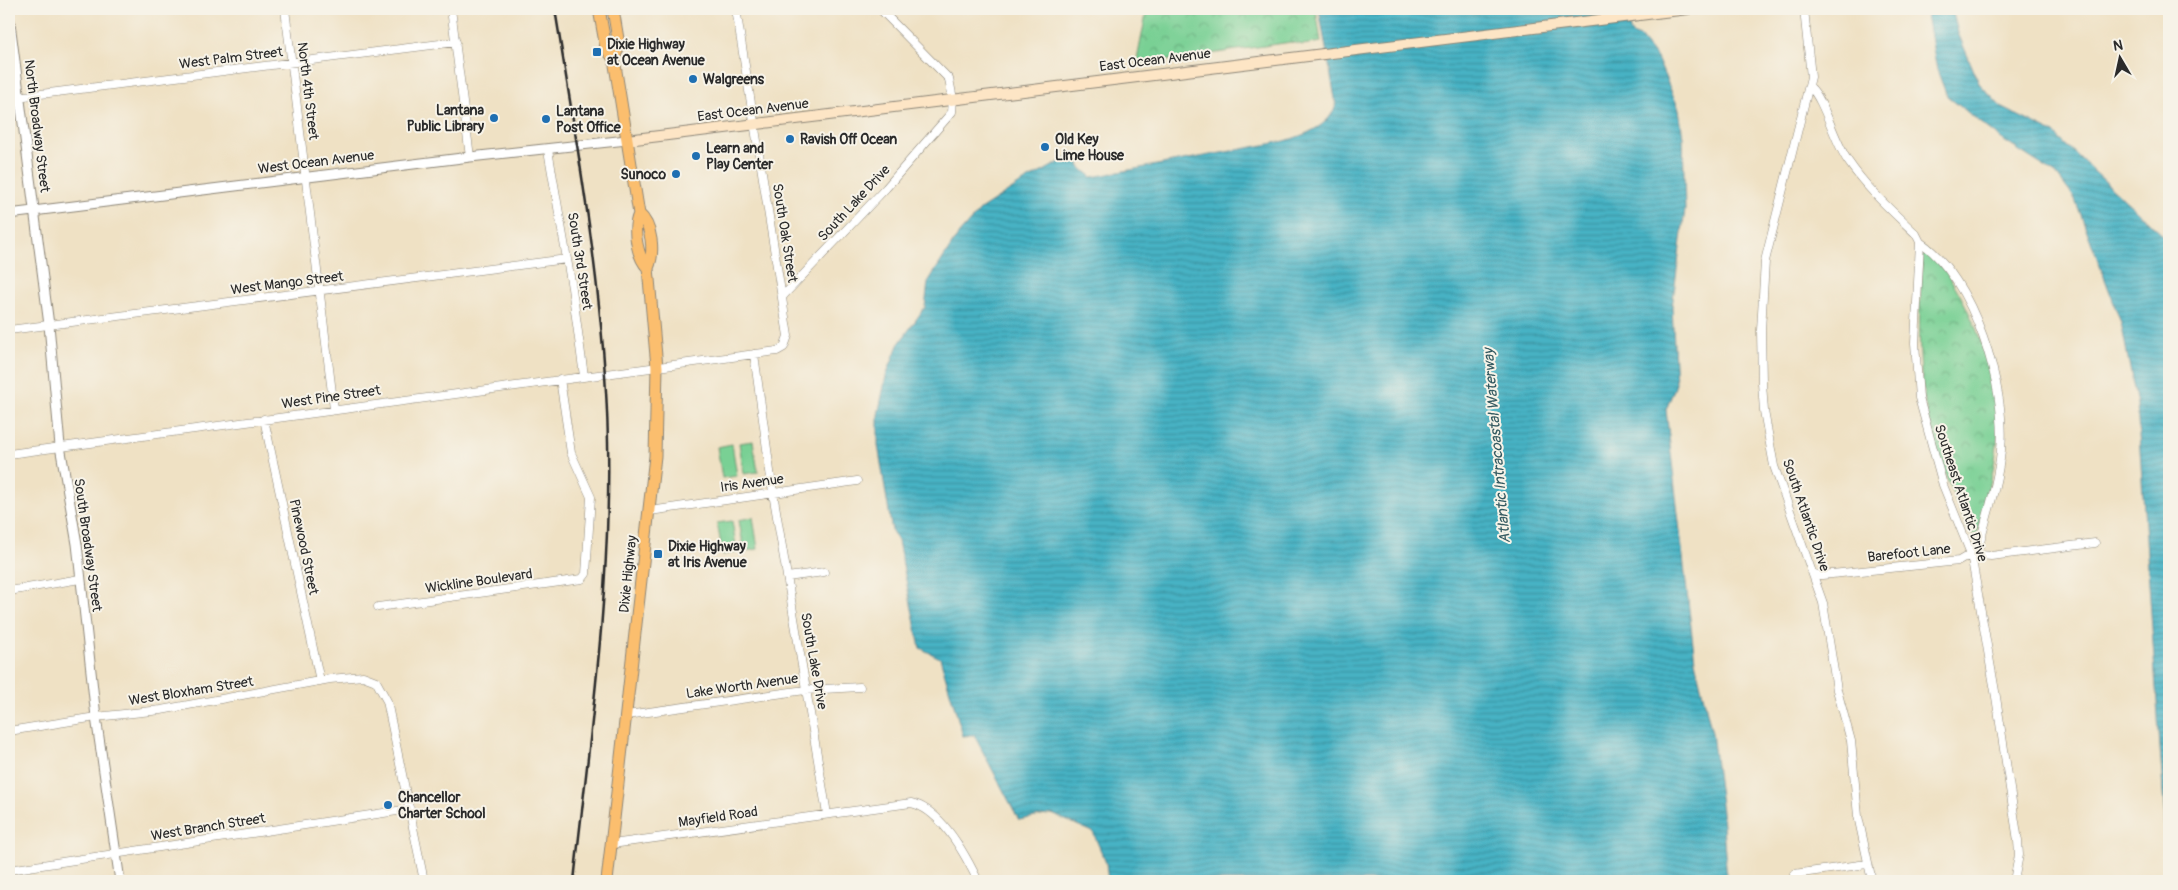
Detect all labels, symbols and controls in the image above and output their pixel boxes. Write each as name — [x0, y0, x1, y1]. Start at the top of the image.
north arrow — [2096, 32, 2146, 82]
place label: Dixie Highway at Ocean Avenue — [607, 36, 706, 69]
text: N — [2112, 37, 2124, 55]
street label: North 4th Street — [294, 41, 322, 141]
street label: West Palm Street — [178, 43, 284, 73]
street label: East Ocean Avenue — [1099, 45, 1212, 75]
marker: Dixie Highway at Ocean Avenue — [591, 46, 603, 58]
street label: North Broadway Street — [20, 59, 54, 194]
place label: Walgreens — [703, 71, 765, 88]
marker: Walgreens — [687, 73, 699, 85]
street label: East Ocean Avenue — [697, 95, 810, 125]
place label: Lantana Public Library — [407, 102, 484, 135]
place label: Lantana Post Office — [556, 103, 622, 136]
marker: Lantana Public Library — [488, 112, 500, 124]
marker: Lantana Post Office — [540, 113, 552, 125]
place label: Ravish Off Ocean — [800, 131, 897, 148]
place label: Old Key Lime House — [1055, 131, 1125, 164]
marker: Ravish Off Ocean — [784, 133, 796, 145]
place label: Learn and Play Center — [706, 140, 774, 173]
marker: Old Key Lime House — [1039, 141, 1051, 153]
street label: West Ocean Avenue — [257, 146, 375, 178]
marker: Learn and Play Center — [690, 150, 702, 162]
street label: South Lake Drive — [814, 161, 894, 245]
place label: Sunoco — [620, 166, 666, 183]
marker: Sunoco — [670, 168, 682, 180]
street label: South Oak Street — [769, 182, 801, 284]
street label: South 3rd Street — [564, 211, 596, 311]
street label: West Mango Street — [230, 268, 345, 298]
water label: Atlantic Intracoastal Waterway — [1479, 345, 1515, 544]
street label: West Pine Street — [280, 382, 382, 412]
street label: Southeast Atlantic Drive — [1931, 422, 1991, 564]
street label: South Atlantic Drive — [1779, 456, 1833, 574]
street label: Iris Avenue — [719, 470, 785, 496]
street label: South Broadway Street — [70, 477, 106, 613]
street label: Pinewood Street — [286, 498, 322, 597]
street label: Dixie Highway — [615, 534, 641, 614]
place label: Dixie Highway at Iris Avenue — [668, 538, 748, 571]
street label: Barefoot Lane — [1867, 540, 1951, 566]
marker: Dixie Highway at Iris Avenue — [652, 548, 664, 560]
street label: Wickline Boulevard — [424, 565, 534, 597]
street label: South Lake Drive — [797, 611, 831, 711]
street label: Lake Worth Avenue — [685, 670, 799, 702]
street label: West Bloxham Street — [127, 673, 255, 709]
place label: Chancellor Charter School — [398, 789, 486, 822]
marker: Chancellor Charter School — [382, 799, 394, 811]
street label: Mayfield Road — [677, 803, 759, 831]
street label: West Branch Street — [150, 810, 267, 844]

